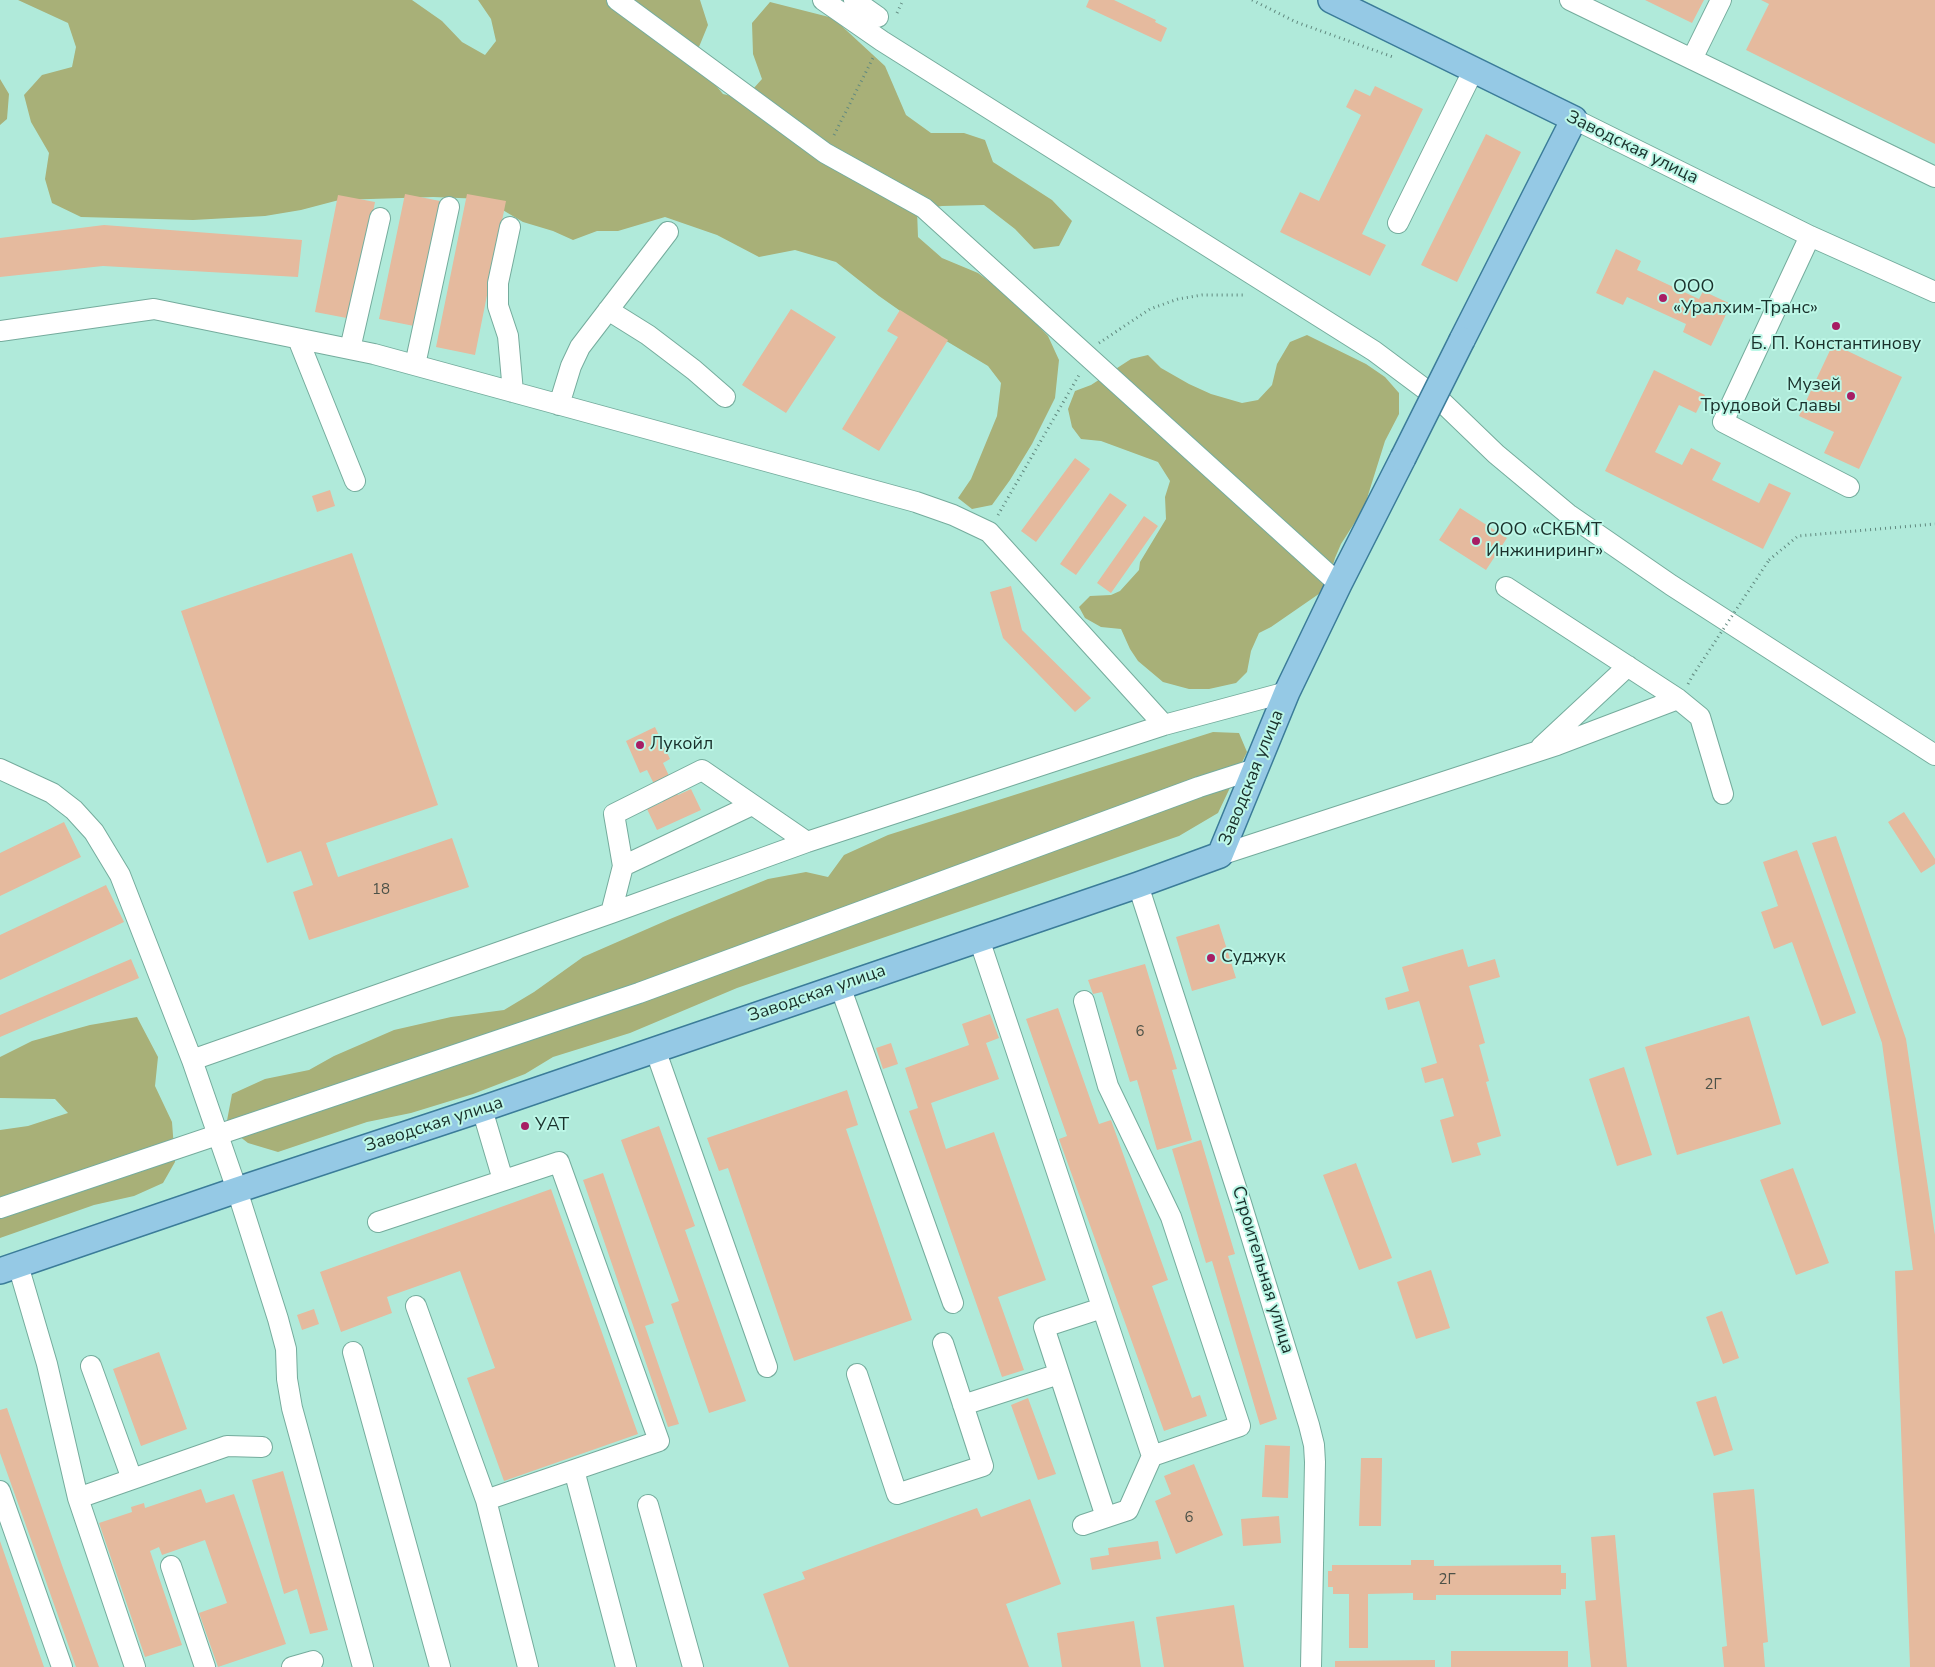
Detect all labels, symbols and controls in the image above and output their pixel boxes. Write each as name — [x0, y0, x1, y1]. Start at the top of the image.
street label: Заводская улица — [1562, 107, 1702, 189]
place label: ООО «Уралхим-Транс» — [1673, 277, 1818, 320]
marker: ООО «Уралхим-Транс» — [1657, 292, 1669, 304]
marker: Б. П. Константинову — [1830, 320, 1842, 332]
place label: Б. П. Константинову — [1751, 334, 1921, 356]
place label: Музей Трудовой Славы — [1701, 375, 1841, 418]
marker: Музей Трудовой Славы — [1845, 390, 1857, 402]
place label: ООО «СКБМТ Инжиниринг» — [1486, 520, 1603, 562]
marker: ООО «СКБМТ Инжиниринг» — [1470, 535, 1482, 547]
street label: Заводская улица — [1215, 707, 1289, 849]
place label: Лукойл — [650, 734, 713, 756]
marker: Лукойл — [634, 739, 646, 751]
house number: 18 — [372, 881, 390, 899]
place label: Суджук — [1221, 947, 1286, 969]
marker: Суджук — [1205, 952, 1217, 964]
street label: Заводская улица — [745, 960, 889, 1028]
house number: 6 — [1136, 1023, 1144, 1041]
house number: 2Г — [1704, 1076, 1722, 1094]
street label: Заводская улица — [362, 1092, 506, 1158]
place label: УАТ — [535, 1115, 569, 1137]
marker: УАТ — [519, 1120, 531, 1132]
street label: Строительная улица — [1226, 1184, 1298, 1356]
house number: 6 — [1185, 1509, 1193, 1527]
house number: 2Г — [1438, 1571, 1456, 1589]

